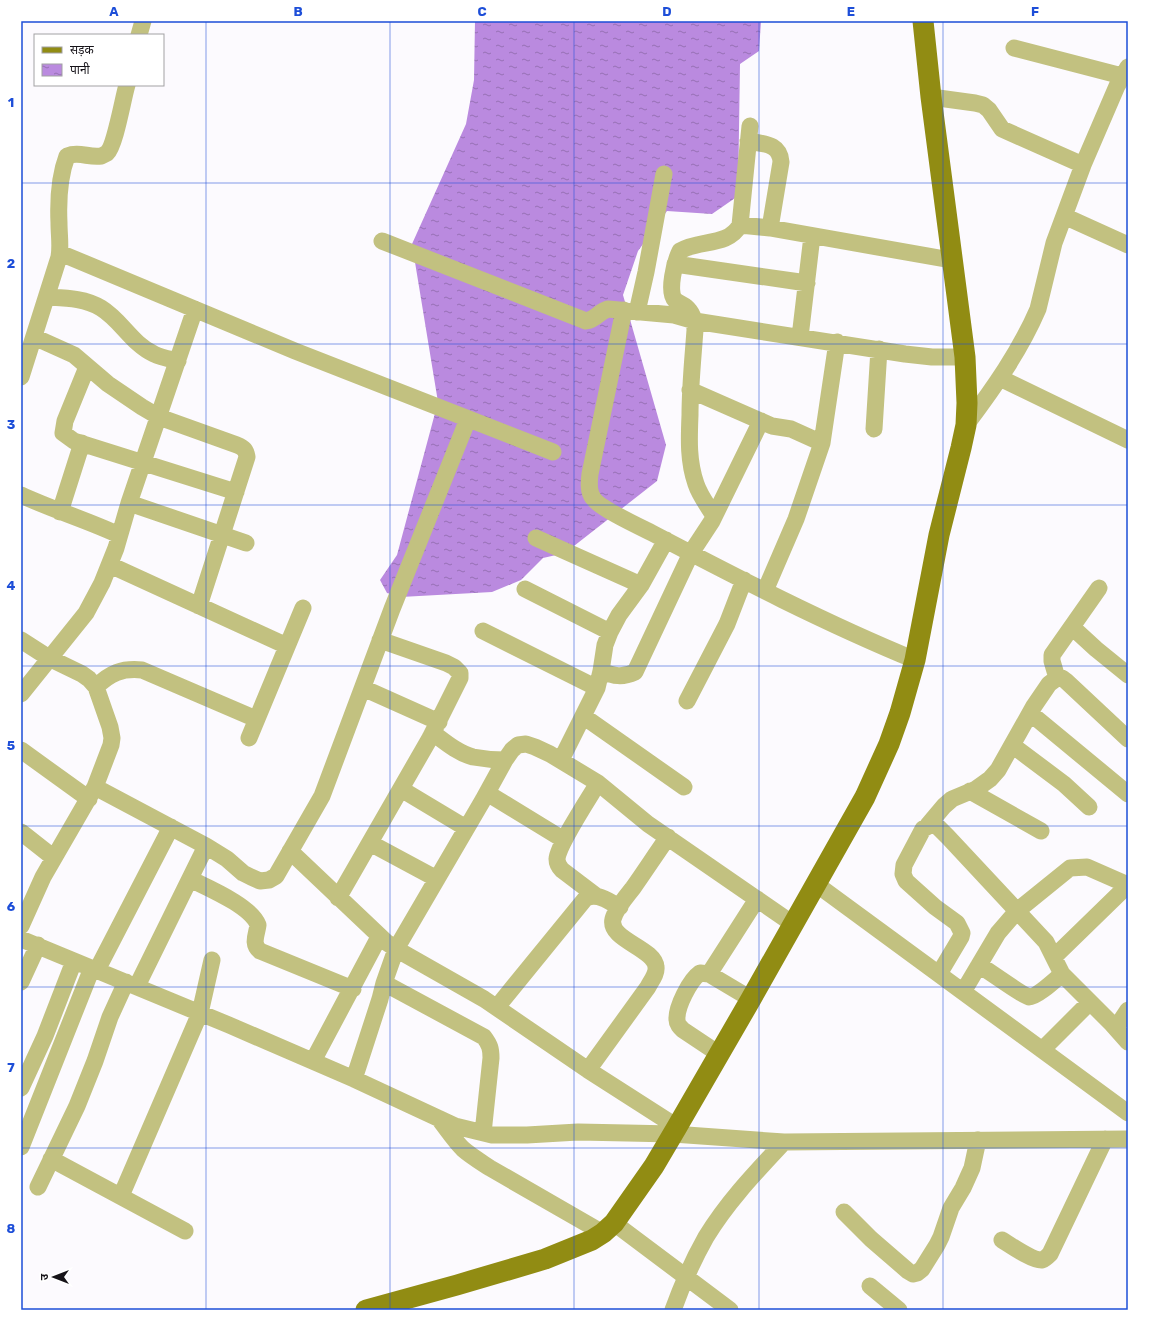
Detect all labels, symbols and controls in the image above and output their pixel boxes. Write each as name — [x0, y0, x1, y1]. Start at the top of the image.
text: A — [109, 4, 119, 19]
text: B — [293, 4, 303, 19]
text: C — [477, 4, 487, 19]
text: D — [662, 4, 672, 19]
text: E — [847, 4, 855, 19]
text: F — [1031, 4, 1039, 19]
legend — [34, 34, 164, 86]
text: सड़क — [70, 43, 95, 57]
text: पानी — [70, 62, 91, 77]
text: 1 — [8, 95, 14, 110]
text: 2 — [7, 256, 15, 271]
text: 3 — [7, 417, 16, 432]
text: 4 — [7, 578, 16, 593]
text: 5 — [7, 738, 15, 753]
text: 6 — [7, 899, 16, 914]
text: 7 — [7, 1060, 15, 1075]
text: 8 — [7, 1221, 16, 1236]
north arrow — [34, 1257, 74, 1297]
text: उ — [38, 1273, 51, 1280]

